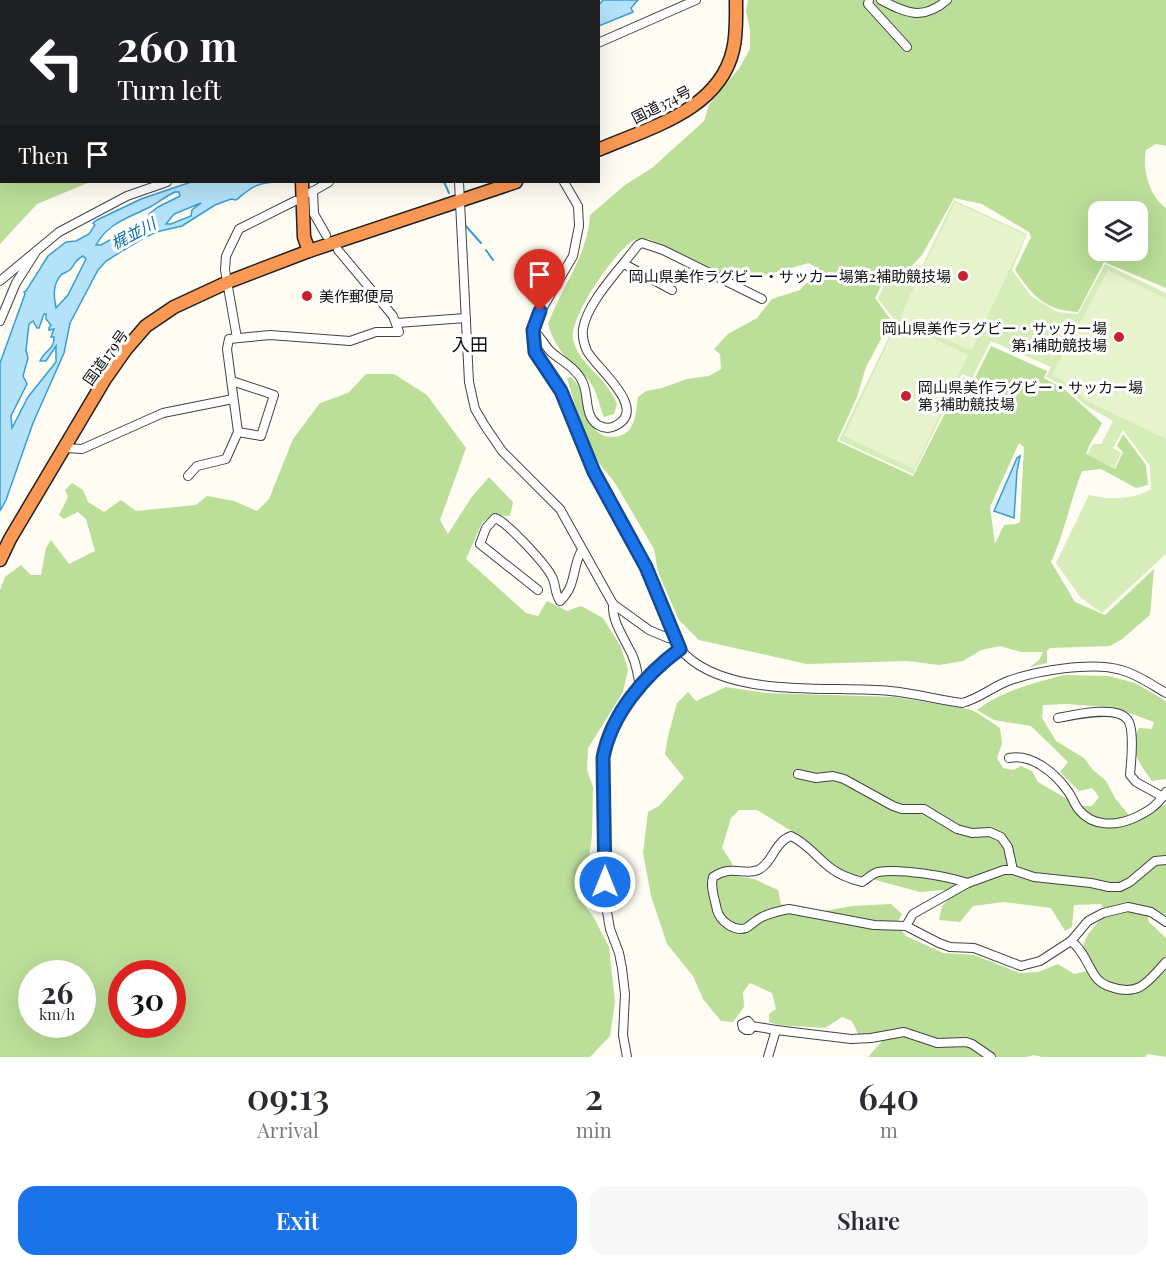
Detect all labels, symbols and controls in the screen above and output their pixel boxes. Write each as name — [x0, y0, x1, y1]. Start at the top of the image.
text: 260 m — [117, 17, 237, 73]
icon: left — [18, 24, 96, 102]
text: Turn left — [117, 71, 221, 107]
street label: 国道374号 — [628, 80, 694, 128]
icon: arrive — [81, 138, 114, 171]
text: Then — [18, 140, 69, 170]
map controls — [1088, 201, 1148, 261]
button: layers — [1088, 201, 1148, 261]
water label: 梶並川 — [107, 212, 161, 254]
pin — [514, 249, 565, 311]
icon: arrive — [523, 258, 556, 291]
place label: 岡山県美作ラグビー・サッカー場第2補助競技場 — [629, 266, 951, 286]
marker: 岡山県美作ラグビー・サッカー場第2補助競技場 — [956, 269, 970, 283]
place label: 美作郵便局 — [319, 286, 394, 306]
marker: 美作郵便局 — [300, 289, 314, 303]
place label: 岡山県美作ラグビー・サッカー場 第1補助競技場 — [882, 318, 1107, 355]
street label: 国道179号 — [78, 325, 132, 389]
marker: 岡山県美作ラグビー・サッカー場 第1補助競技場 — [1112, 330, 1126, 344]
district label: 入田 — [452, 332, 488, 356]
place label: 岡山県美作ラグビー・サッカー場 第3補助競技場 — [918, 377, 1143, 414]
marker: 岡山県美作ラグビー・サッカー場 第3補助競技場 — [899, 389, 913, 403]
position arrow — [573, 850, 637, 914]
speed limit sign: 30 — [108, 960, 186, 1038]
text: 26 — [41, 972, 73, 1012]
text: km/h — [39, 1004, 75, 1024]
text: 09:13 — [247, 1071, 329, 1119]
text: 2 — [585, 1071, 603, 1119]
text: 640 — [858, 1071, 919, 1119]
text: Arrival — [257, 1116, 319, 1143]
text: min — [576, 1116, 612, 1143]
text: m — [880, 1116, 898, 1143]
button: Exit — [18, 1186, 577, 1255]
button: Share — [589, 1186, 1148, 1255]

